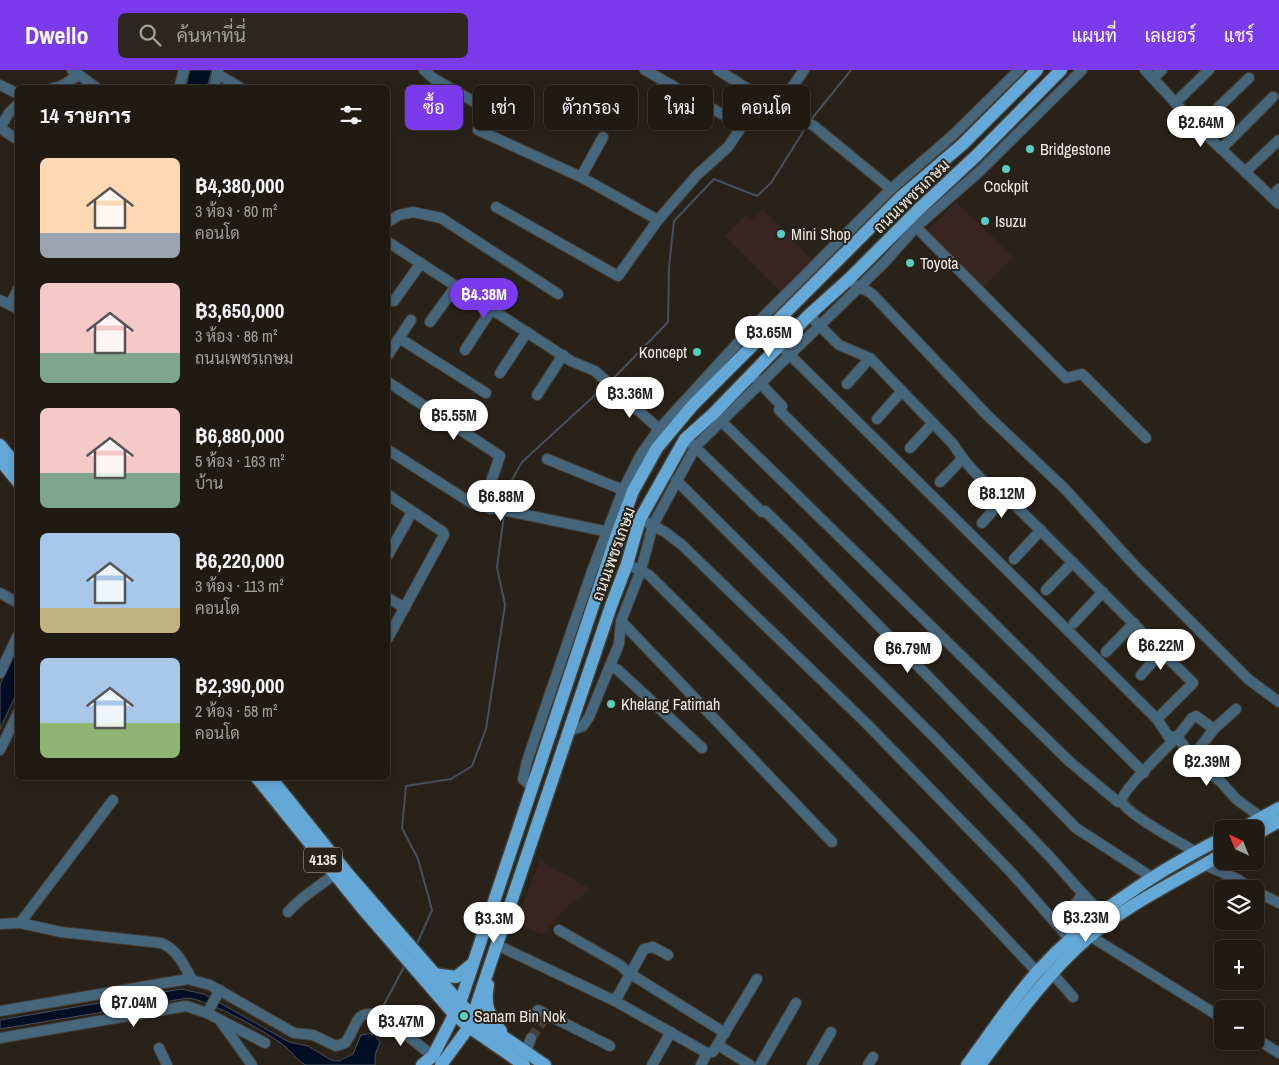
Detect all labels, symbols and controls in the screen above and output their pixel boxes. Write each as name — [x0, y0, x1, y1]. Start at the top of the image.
search box — [118, 13, 468, 58]
text: Dwello — [25, 19, 88, 51]
icon: search — [136, 21, 164, 49]
text: ค้นหาที่นี่ — [176, 22, 246, 48]
text: แผนที่ — [1072, 23, 1117, 48]
text: เลเยอร์ — [1145, 23, 1196, 48]
text: แชร์ — [1224, 23, 1254, 48]
chip: ซื้อ — [405, 85, 463, 130]
chip: เช่า — [473, 85, 534, 130]
chip: ตัวกรอง — [544, 85, 638, 130]
chip: ใหม่ — [648, 85, 713, 130]
chip: คอนโด — [723, 85, 810, 130]
text: 14 รายการ — [40, 101, 131, 130]
icon: filters — [337, 101, 365, 129]
pin: ฿2.64M — [1160, 106, 1242, 148]
text: ฿2.64M — [1178, 111, 1224, 133]
place label: Bridgestone — [1040, 138, 1111, 160]
marker: Bridgestone — [1024, 143, 1036, 155]
street label: ถนนเพชรเกษม — [868, 154, 954, 238]
marker: Cockpit — [1000, 163, 1012, 175]
text: ฿4,380,000 — [195, 171, 284, 200]
place label: Cockpit — [984, 175, 1029, 197]
icon: home — [80, 178, 140, 238]
text: 3 ห้อง · 80 m² — [195, 200, 277, 222]
place label: Isuzu — [995, 210, 1026, 232]
marker: Isuzu — [979, 215, 991, 227]
text: คอนโด — [195, 222, 240, 244]
place label: Mini Shop — [791, 223, 851, 245]
marker: Mini Shop — [775, 228, 787, 240]
place label: Toyota — [920, 252, 959, 274]
marker: Toyota — [904, 257, 916, 269]
pin: ฿4.38M — [443, 278, 525, 320]
text: ฿4.38M — [461, 283, 507, 305]
text: ฿3,650,000 — [195, 296, 284, 325]
icon: home — [80, 303, 140, 363]
pin: ฿3.65M — [728, 316, 810, 358]
text: ฿3.65M — [746, 321, 792, 343]
text: 3 ห้อง · 86 m² — [195, 325, 277, 347]
place label: Koncept — [639, 341, 687, 363]
marker: Koncept — [691, 346, 703, 358]
text: ถนนเพชรเกษม — [195, 347, 293, 369]
pin: ฿3.36M — [589, 376, 671, 419]
text: ฿3.36M — [607, 382, 653, 404]
pin: ฿5.55M — [413, 398, 495, 441]
text: ฿5.55M — [431, 404, 477, 426]
text: ฿6,880,000 — [195, 421, 284, 450]
icon: home — [80, 428, 140, 488]
text: 5 ห้อง · 163 m² — [195, 450, 285, 472]
text: บ้าน — [195, 472, 223, 494]
pin: ฿8.12M — [961, 476, 1043, 519]
pin: ฿6.88M — [460, 480, 542, 522]
text: ฿8.12M — [979, 482, 1025, 504]
text: ฿6.88M — [478, 485, 524, 507]
street label: ถนนเพชรเกษม — [586, 504, 640, 604]
text: ฿6,220,000 — [195, 546, 284, 575]
icon: home — [80, 553, 140, 613]
text: 3 ห้อง · 113 m² — [195, 575, 284, 597]
text: คอนโด — [195, 597, 240, 619]
pin: ฿6.22M — [1120, 628, 1202, 671]
pin: ฿6.79M — [867, 632, 949, 674]
text: ฿6.22M — [1138, 634, 1184, 656]
text: ฿6.79M — [885, 637, 931, 659]
text: ฿2,390,000 — [195, 671, 284, 700]
icon: home — [80, 678, 140, 738]
place label: Khelang Fatimah — [621, 693, 720, 715]
marker: Khelang Fatimah — [605, 698, 617, 710]
text: 2 ห้อง · 58 m² — [195, 700, 277, 722]
text: คอนโด — [195, 722, 240, 744]
pin: ฿2.39M — [1166, 744, 1248, 787]
text: ฿2.39M — [1184, 750, 1230, 772]
north arrow — [1214, 820, 1264, 870]
map controls — [1214, 820, 1264, 1050]
road number: 4135 — [304, 848, 342, 872]
button: layers — [1214, 880, 1264, 930]
pin: ฿3.23M — [1045, 900, 1127, 943]
pin: ฿3.3M — [459, 902, 529, 944]
text: ฿3.23M — [1063, 906, 1109, 928]
text: ฿3.3M — [475, 907, 513, 929]
button: + — [1214, 940, 1264, 990]
pin: ฿7.04M — [93, 986, 175, 1028]
text: ฿7.04M — [111, 991, 157, 1013]
button: − — [1214, 1000, 1264, 1050]
pin: ฿3.47M — [360, 1004, 442, 1047]
place label: Sanam Bin Nok — [474, 1005, 566, 1027]
text: ฿3.47M — [378, 1010, 424, 1032]
marker: Sanam Bin Nok — [458, 1010, 470, 1022]

